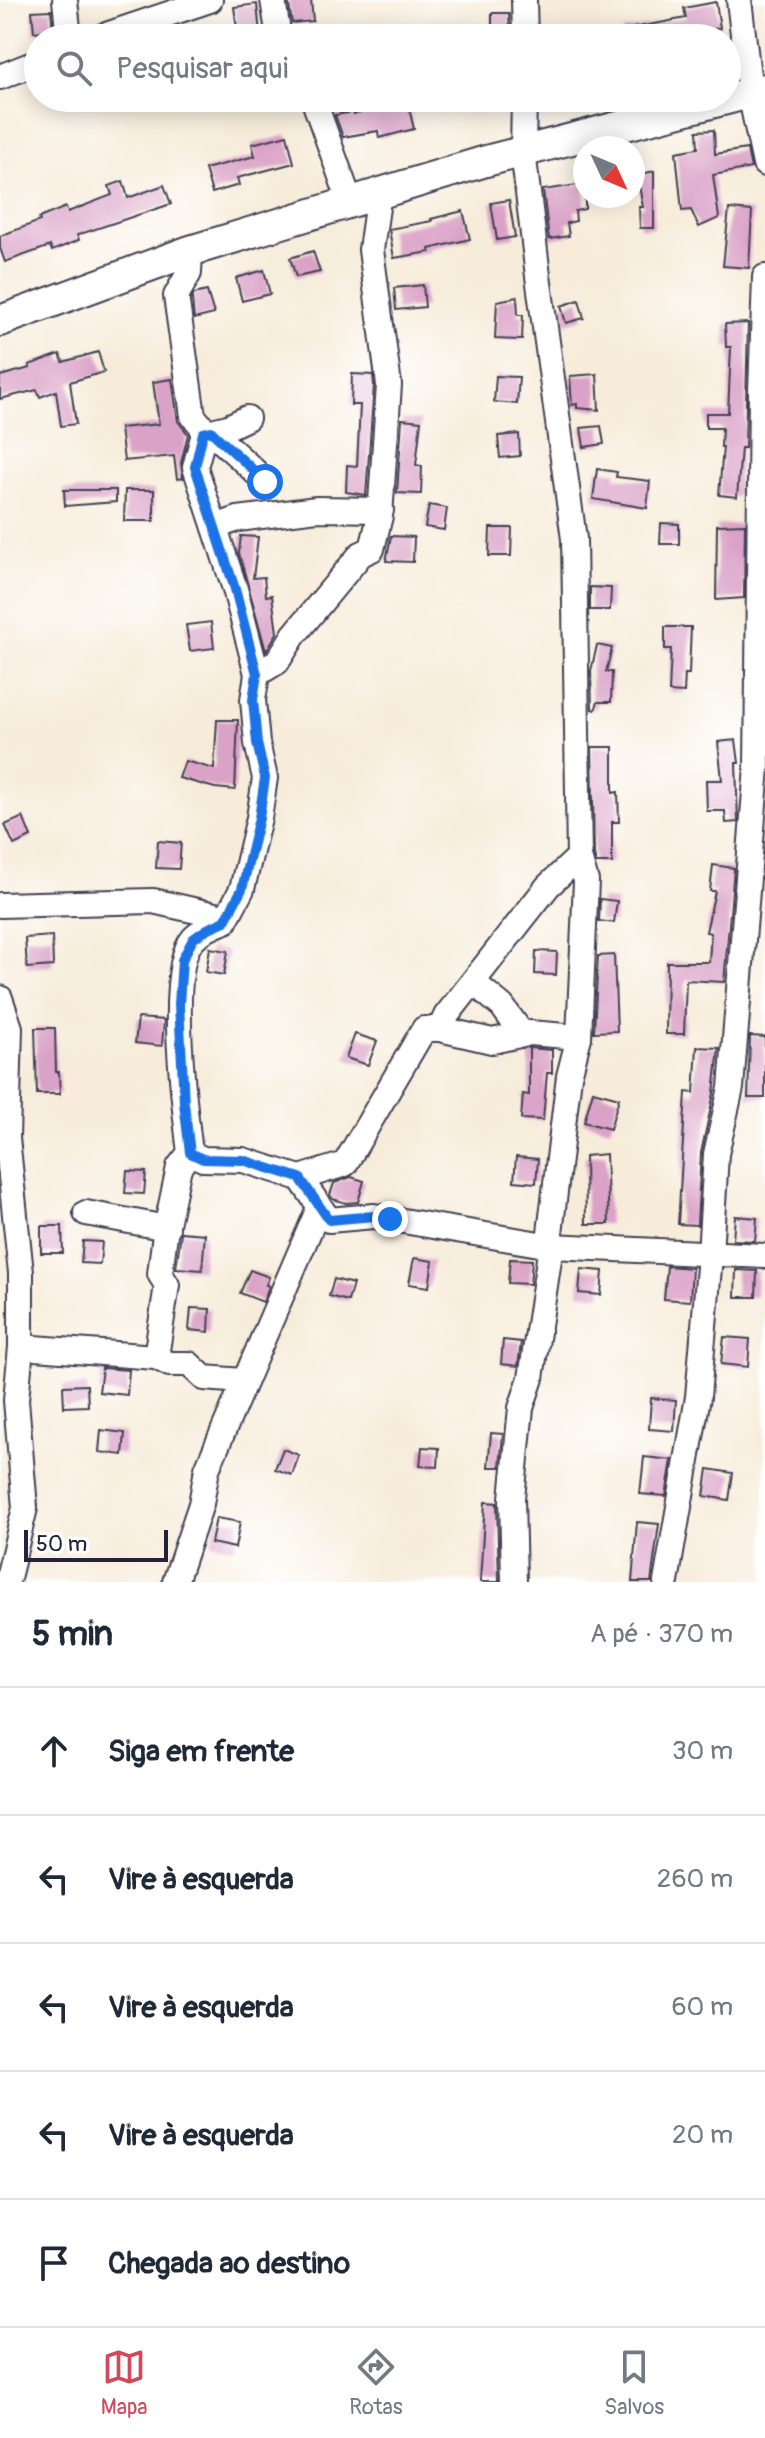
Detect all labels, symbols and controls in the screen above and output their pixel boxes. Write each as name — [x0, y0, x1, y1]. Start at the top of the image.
search box — [24, 24, 741, 112]
icon: search — [52, 46, 96, 90]
text: Pesquisar aqui — [116, 50, 288, 87]
north arrow — [573, 136, 645, 208]
route start — [247, 464, 283, 500]
route end — [372, 1201, 408, 1237]
scale bar — [24, 1526, 168, 1562]
text: 50 m — [36, 1530, 87, 1558]
text: 5 min — [32, 1613, 113, 1656]
text: A pé · 370 m — [590, 1618, 733, 1650]
icon: ahead — [32, 1729, 76, 1773]
text: Siga em frente — [108, 1733, 294, 1770]
text: 30 m — [672, 1735, 733, 1767]
icon: left — [32, 1857, 76, 1901]
text: Vire à esquerda — [108, 1861, 294, 1898]
text: 260 m — [657, 1863, 733, 1895]
icon: left — [32, 1985, 76, 2029]
text: Vire à esquerda — [108, 1989, 294, 2026]
text: 60 m — [671, 1991, 733, 2023]
icon: left — [32, 2113, 76, 2157]
text: Vire à esquerda — [108, 2117, 294, 2154]
text: 20 m — [672, 2119, 733, 2151]
icon: arrive — [32, 2241, 76, 2285]
text: Chegada ao destino — [108, 2245, 350, 2282]
tab: Mapa — [101, 2345, 148, 2421]
tab: Rotas — [349, 2345, 403, 2421]
tab: Salvos — [604, 2345, 664, 2421]

